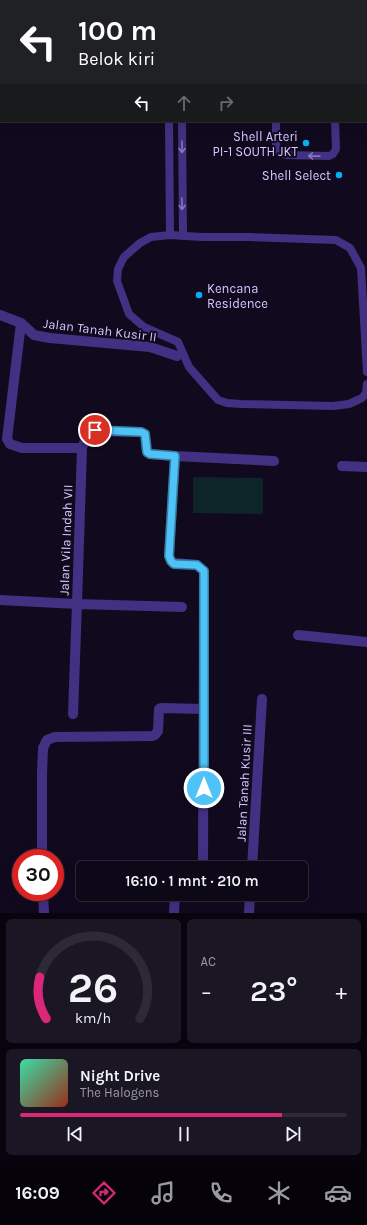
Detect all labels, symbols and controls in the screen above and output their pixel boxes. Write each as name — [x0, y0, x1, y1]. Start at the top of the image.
text: 100 m — [78, 14, 157, 47]
icon: left — [12, 16, 64, 68]
text: Belok kiri — [78, 48, 155, 70]
icon: left — [131, 92, 153, 114]
icon: ahead — [173, 92, 195, 114]
icon: right — [215, 92, 237, 114]
place label: Shell Arteri PI-1 SOUTH JKT — [213, 129, 298, 159]
marker: Shell Arteri PI-1 SOUTH JKT — [301, 138, 311, 148]
one-way arrow — [178, 140, 186, 153]
one-way arrow — [308, 152, 321, 160]
place label: Shell Select — [262, 168, 331, 183]
marker: Shell Select — [334, 170, 344, 180]
one-way arrow — [178, 197, 186, 210]
place label: Kencana Residence — [207, 281, 268, 311]
marker: Kencana Residence — [194, 290, 204, 300]
street label: Jalan Tanah Kusir II — [42, 316, 158, 344]
pin — [78, 413, 112, 447]
icon: arrive — [84, 419, 106, 441]
street label: Jalan Vila Indah VII — [57, 484, 75, 596]
street label: Jalan Tanah Kusir III — [233, 724, 255, 842]
position arrow — [183, 767, 225, 809]
speed limit sign: 30 — [12, 849, 64, 901]
text: 16:10 · 1 mnt · 210 m — [125, 872, 259, 890]
text: AC — [201, 954, 216, 969]
text: 26 — [68, 964, 118, 1012]
text: 23° — [250, 973, 298, 1009]
text: − — [201, 979, 212, 1005]
text: + — [335, 979, 347, 1005]
text: km/h — [75, 1010, 111, 1027]
text: Night Drive — [80, 1067, 160, 1085]
text: The Halogens — [80, 1085, 159, 1100]
icon: previous — [64, 1123, 86, 1145]
icon: pause — [173, 1123, 195, 1145]
icon: next — [282, 1123, 304, 1145]
icon: directions — [90, 1179, 118, 1207]
icon: music — [149, 1179, 177, 1207]
icon: phone — [207, 1179, 235, 1207]
icon: climate — [265, 1179, 293, 1207]
icon: car — [324, 1179, 352, 1207]
text: 16:09 — [15, 1182, 60, 1204]

